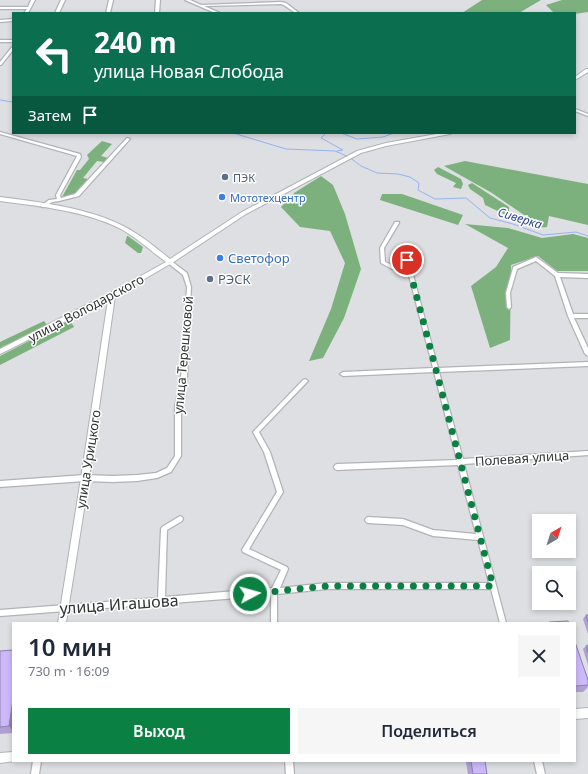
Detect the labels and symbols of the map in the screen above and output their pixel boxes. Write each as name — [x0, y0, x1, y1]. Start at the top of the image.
place label: ПЭК — [233, 170, 255, 185]
marker: ПЭК — [220, 172, 230, 182]
place label: Мототехцентр — [230, 190, 306, 205]
marker: Мототехцентр — [217, 192, 227, 202]
water label: Сиверка — [496, 203, 544, 233]
pin — [390, 243, 424, 277]
place label: Светофор — [228, 249, 290, 267]
marker: Светофор — [215, 253, 225, 263]
street label: улица Володарского — [25, 270, 147, 346]
place label: РЭСК — [218, 270, 251, 288]
marker: РЭСК — [205, 274, 215, 284]
street label: улица Терешковой — [169, 295, 197, 415]
street label: улица Урицкого — [71, 408, 105, 510]
street label: Полевая улица — [474, 446, 570, 470]
north arrow — [532, 514, 576, 558]
position arrow — [229, 573, 271, 615]
street label: улица Игашова — [59, 589, 179, 619]

